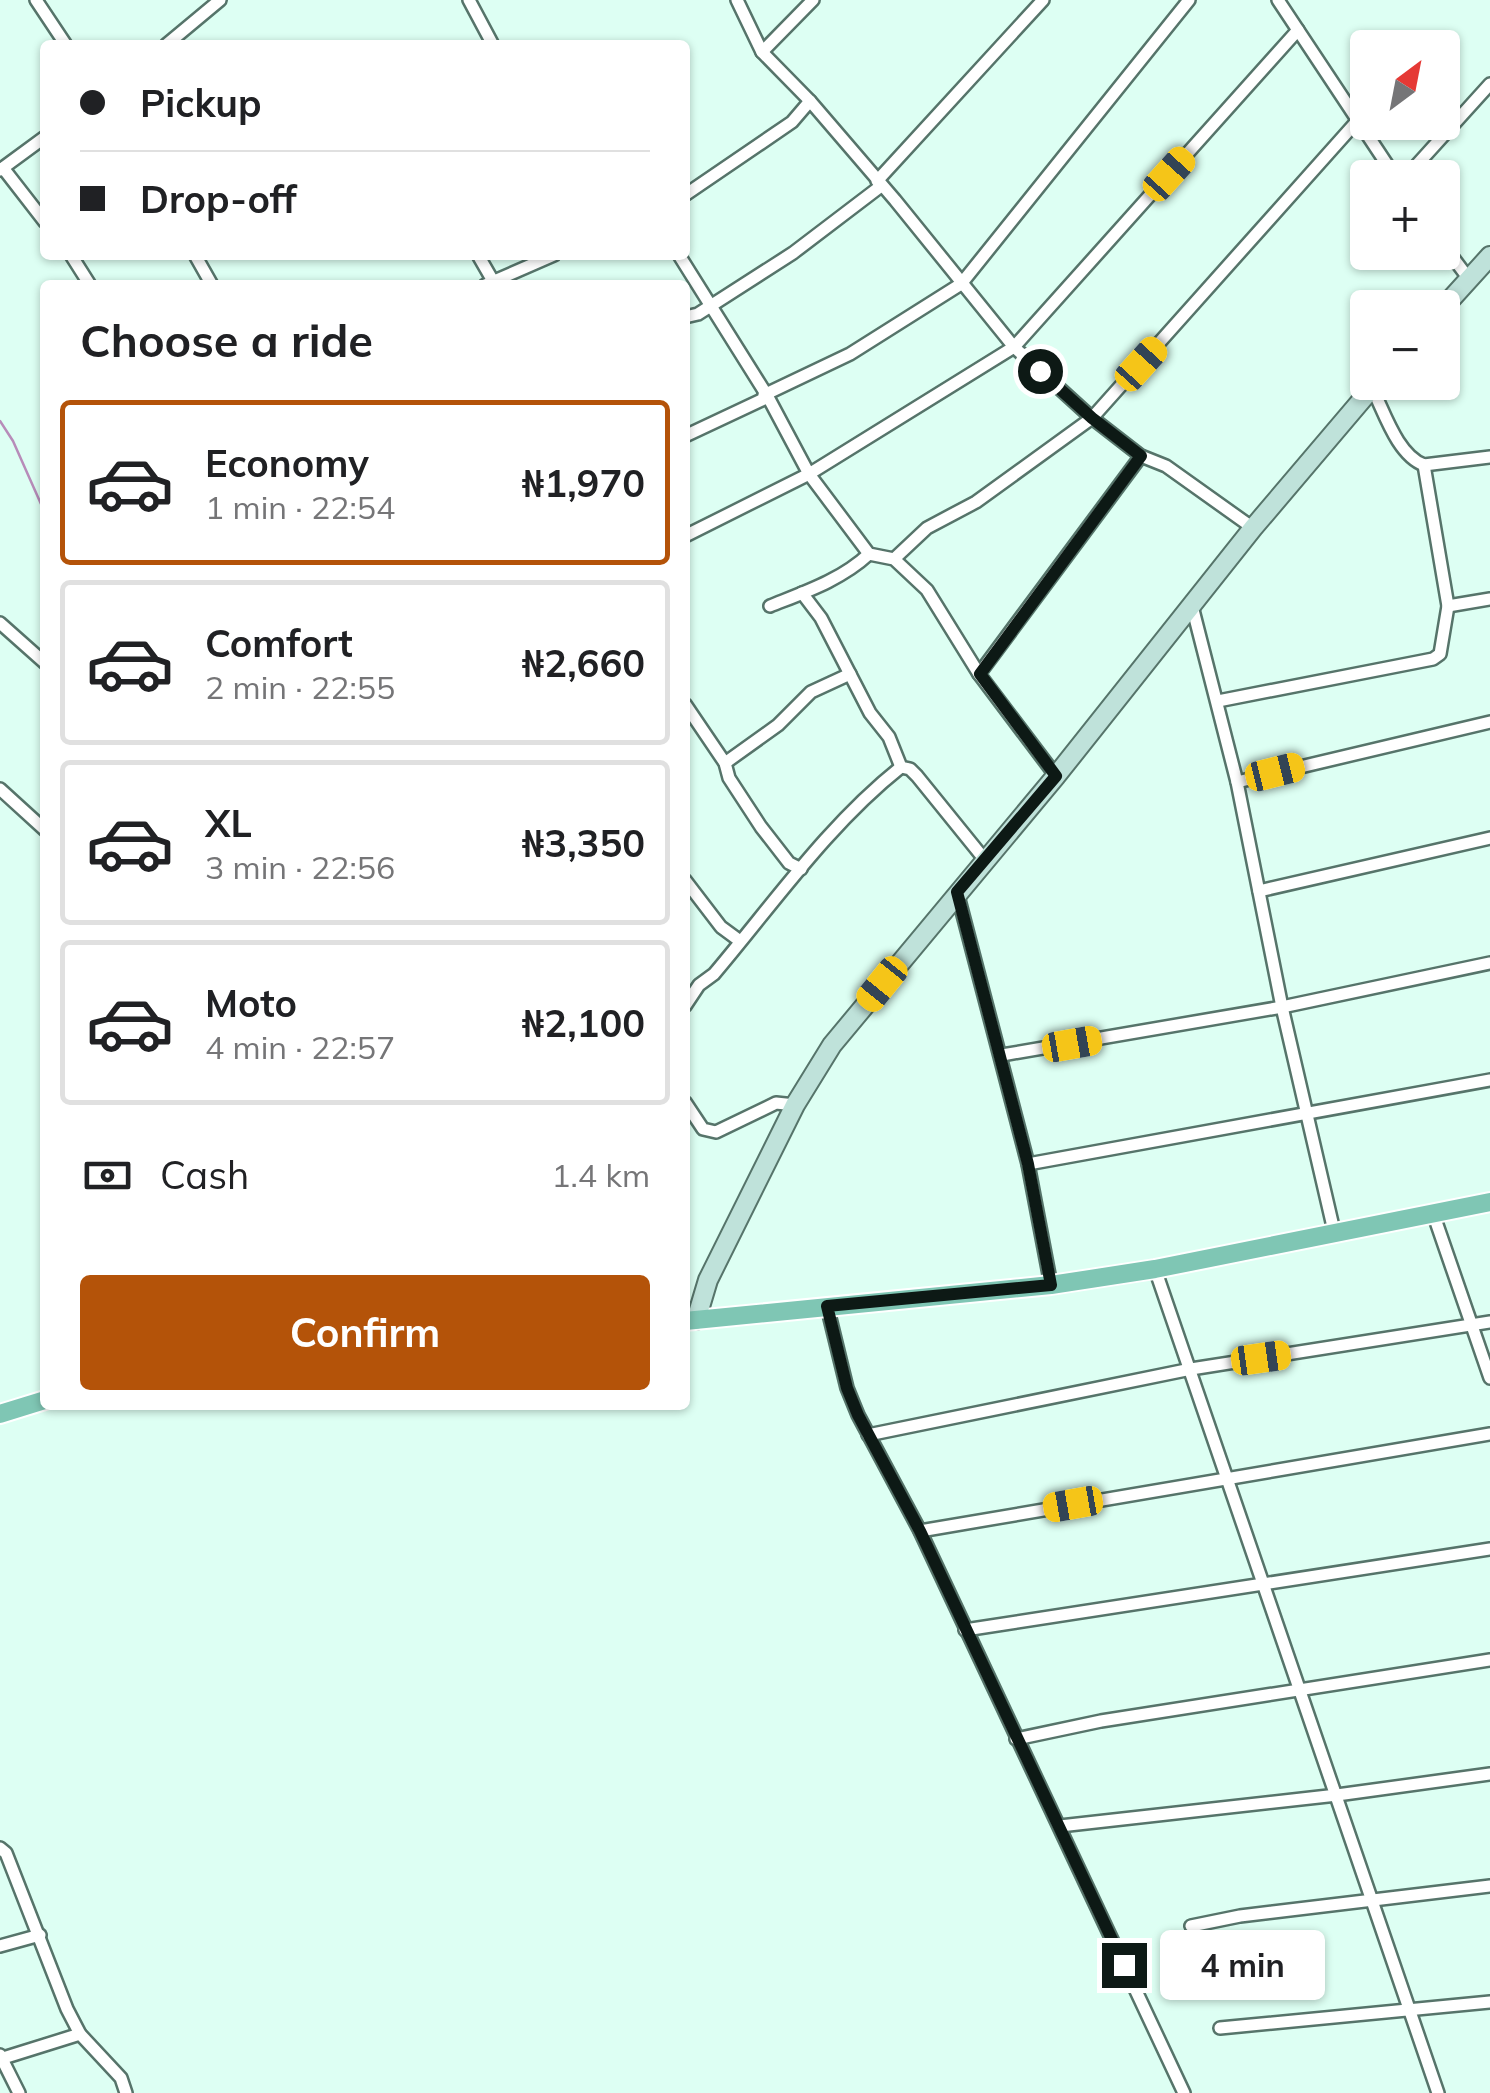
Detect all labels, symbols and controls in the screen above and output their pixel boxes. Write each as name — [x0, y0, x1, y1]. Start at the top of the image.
north arrow — [1350, 30, 1460, 140]
map controls — [1350, 30, 1460, 400]
text: Pickup — [140, 79, 262, 127]
car — [1138, 142, 1200, 206]
button: + — [1350, 160, 1460, 270]
text: Drop-off — [140, 175, 297, 223]
button: − — [1350, 290, 1460, 400]
text: Choose a ride — [80, 312, 373, 368]
car — [1110, 332, 1172, 396]
route start — [1018, 349, 1063, 394]
icon: car — [85, 438, 175, 528]
text: Economy — [205, 439, 369, 487]
text: ₦1,970 — [522, 459, 645, 507]
text: 1 min · 22:54 — [205, 487, 395, 527]
icon: car — [85, 618, 175, 708]
text: Comfort — [205, 619, 353, 667]
text: ₦2,660 — [522, 639, 645, 687]
text: 2 min · 22:55 — [205, 667, 395, 707]
car — [1242, 750, 1308, 794]
icon: car — [85, 798, 175, 888]
text: XL — [205, 799, 252, 847]
text: ₦3,350 — [522, 819, 645, 867]
text: 3 min · 22:56 — [205, 847, 395, 887]
car — [851, 951, 913, 1017]
icon: car — [85, 978, 175, 1068]
text: Moto — [205, 979, 297, 1027]
text: ₦2,100 — [522, 999, 645, 1047]
car — [1040, 1024, 1104, 1064]
text: 4 min · 22:57 — [205, 1027, 395, 1067]
icon: cash — [80, 1148, 135, 1203]
text: Cash — [160, 1151, 249, 1199]
text: 1.4 km — [551, 1155, 650, 1195]
button: Confirm — [80, 1275, 650, 1390]
car — [1229, 1339, 1293, 1377]
car — [1041, 1484, 1105, 1524]
callout: 4 min — [1159, 1930, 1324, 2000]
route end — [1102, 1943, 1147, 1988]
text: 4 min — [1200, 1945, 1285, 1985]

